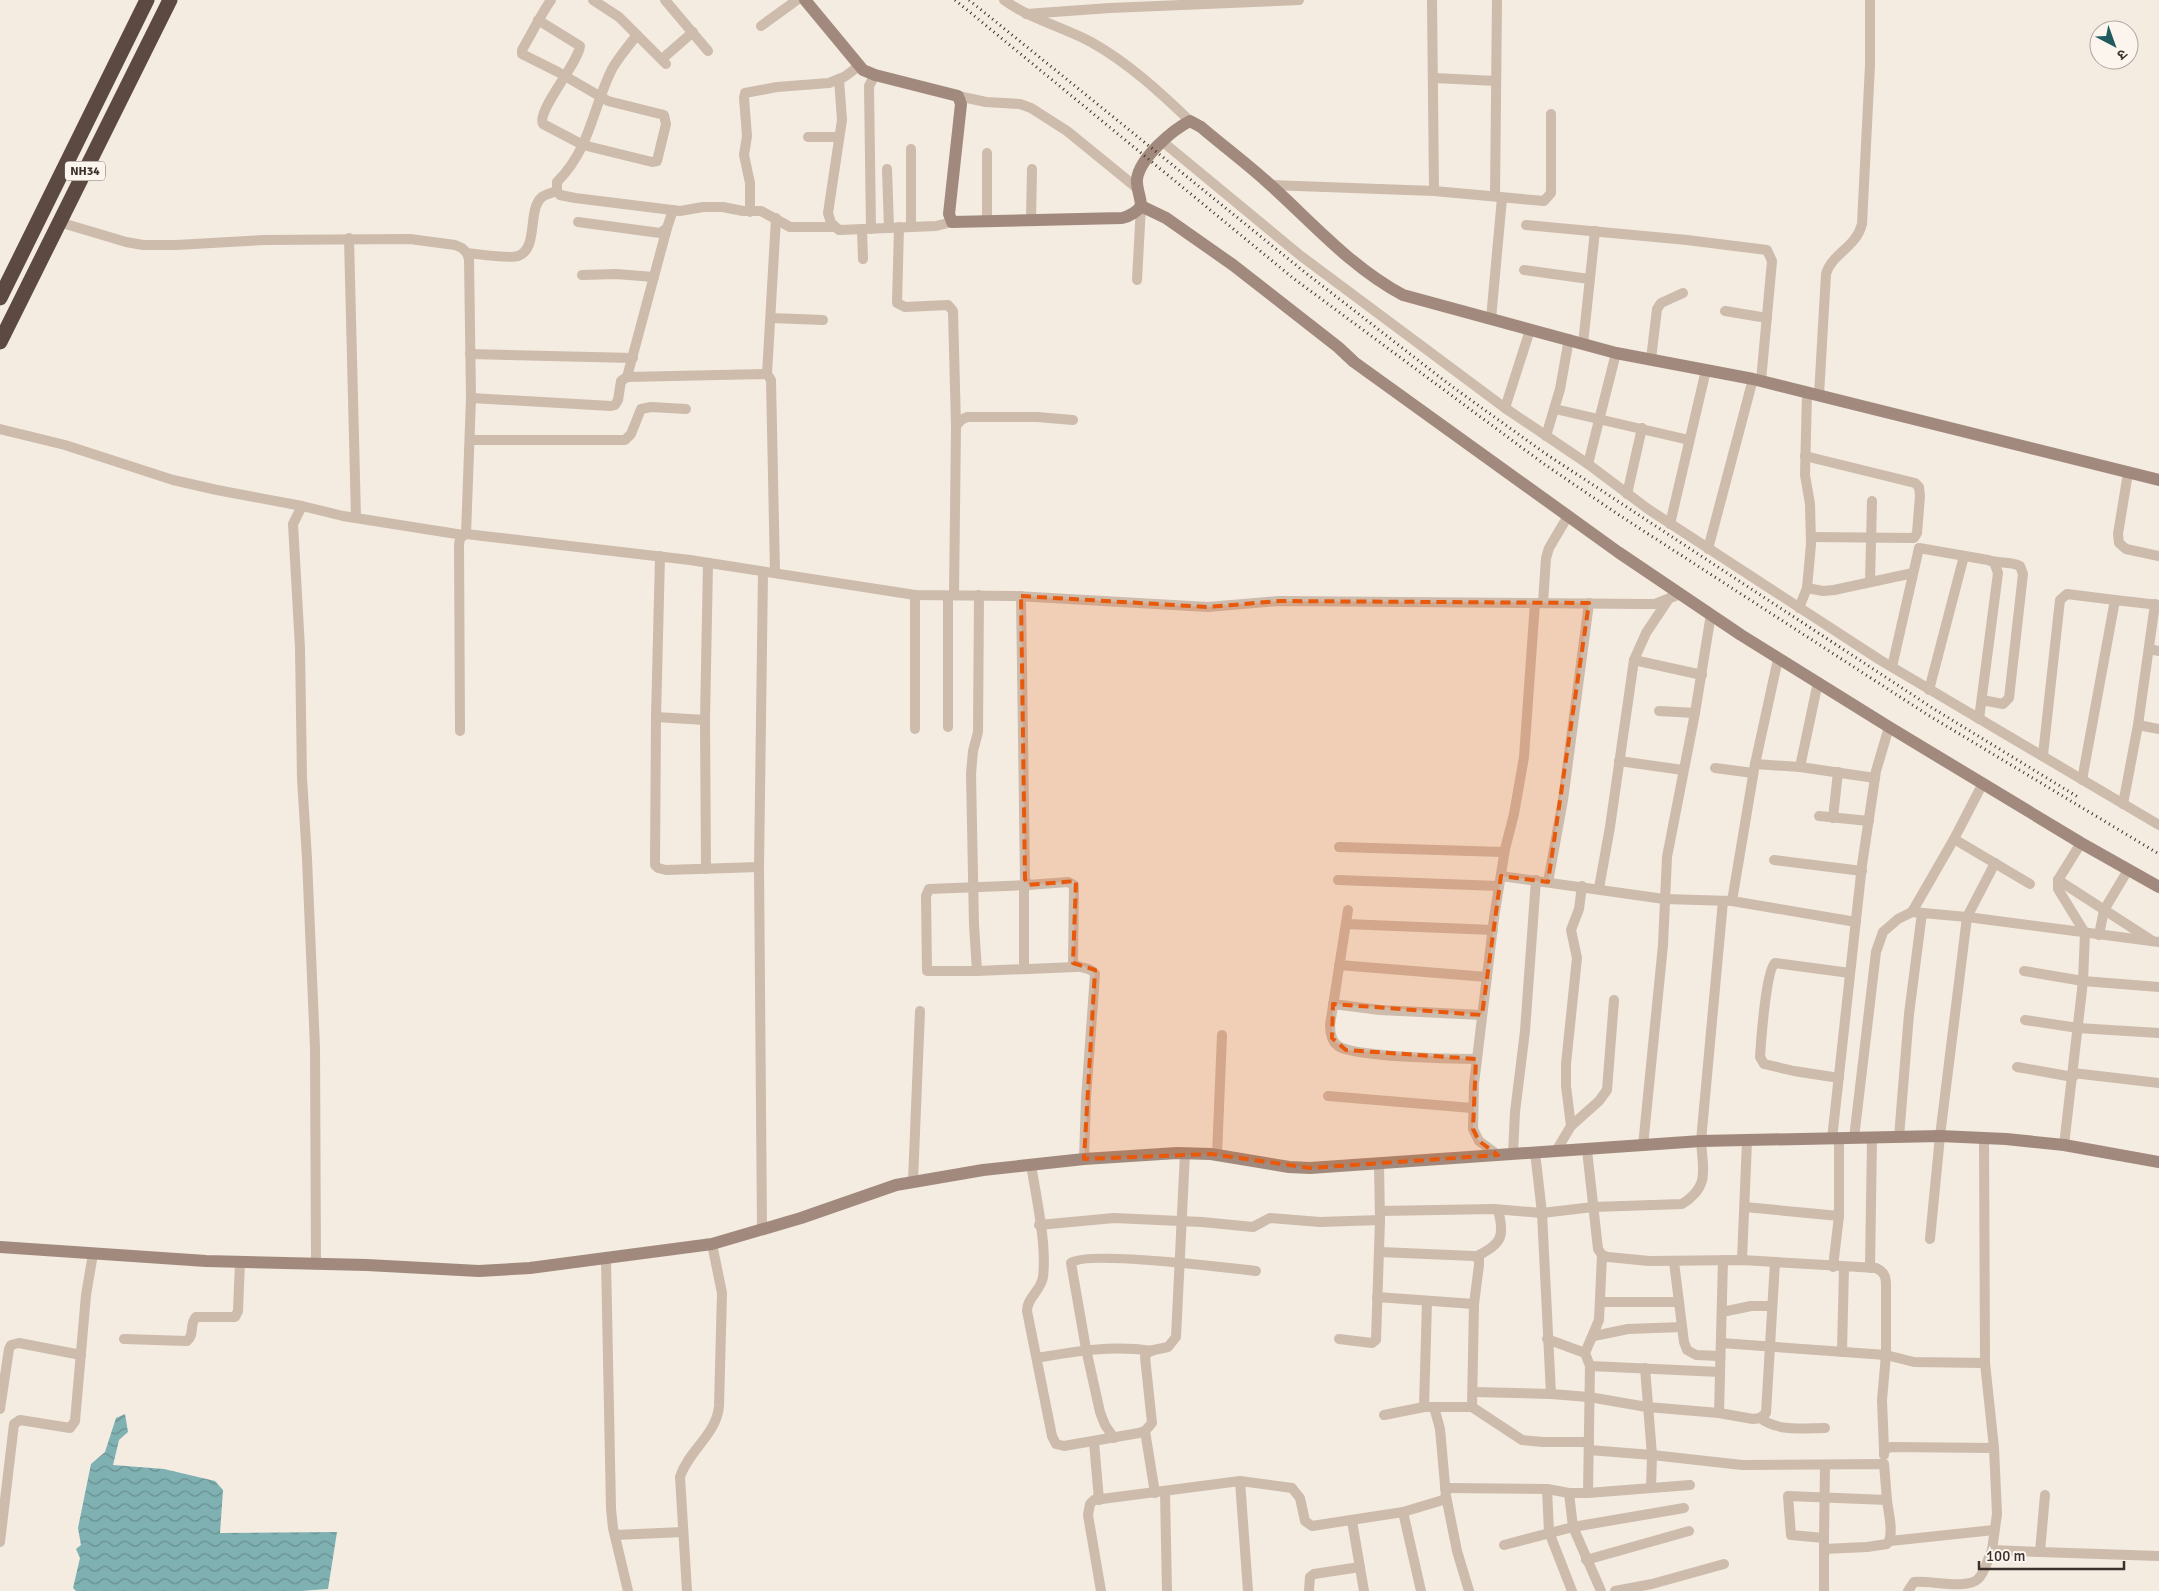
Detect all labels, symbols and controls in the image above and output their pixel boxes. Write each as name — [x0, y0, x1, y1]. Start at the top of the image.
north arrow — [2089, 20, 2139, 70]
text: उ — [2113, 45, 2131, 64]
road number: NH34 — [65, 162, 105, 180]
scale bar — [1979, 1538, 2124, 1570]
text: 100 m — [1986, 1547, 2026, 1565]

